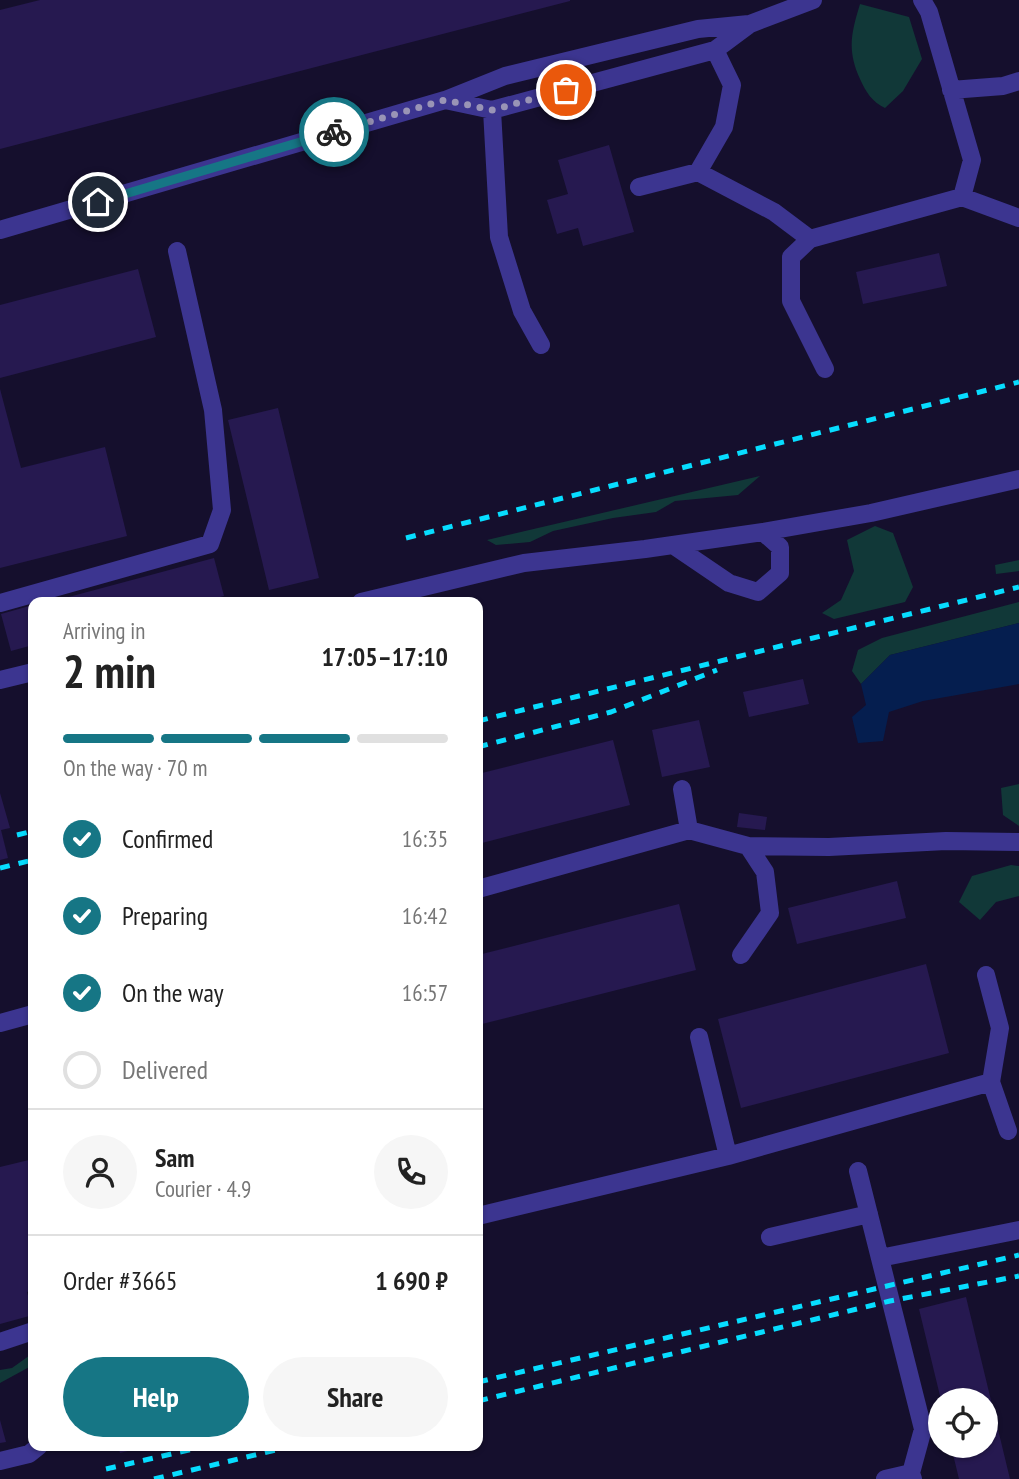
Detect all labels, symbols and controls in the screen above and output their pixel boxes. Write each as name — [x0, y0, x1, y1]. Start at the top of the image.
pin — [536, 60, 596, 120]
icon: bag — [547, 71, 585, 109]
courier — [299, 97, 369, 167]
icon: bike — [315, 113, 353, 151]
pin — [68, 172, 128, 232]
icon: home — [79, 183, 117, 221]
text: Arriving in — [63, 616, 145, 645]
text: 17:05–17:10 — [321, 640, 448, 673]
text: 2 min — [63, 641, 156, 701]
text: On the way · 70 m — [63, 753, 207, 782]
icon: check — [63, 820, 101, 858]
text: Confirmed — [122, 822, 213, 855]
text: 16:35 — [402, 824, 448, 853]
icon: check — [63, 897, 101, 935]
text: Preparing — [122, 899, 208, 932]
text: 16:42 — [402, 901, 448, 930]
icon: check — [63, 974, 101, 1012]
text: On the way — [122, 976, 224, 1009]
text: 16:57 — [402, 978, 448, 1007]
text: Delivered — [122, 1053, 208, 1086]
button: person — [63, 1135, 137, 1209]
button: phone — [374, 1135, 448, 1209]
text: Sam — [155, 1141, 194, 1174]
text: Courier · 4.9 — [155, 1174, 251, 1203]
text: Order #3665 — [63, 1264, 178, 1297]
text: 1 690 ₽ — [375, 1264, 448, 1297]
button: Help — [63, 1357, 249, 1437]
button: Share — [263, 1357, 448, 1437]
map controls — [928, 1388, 998, 1458]
button: locate — [928, 1388, 998, 1458]

